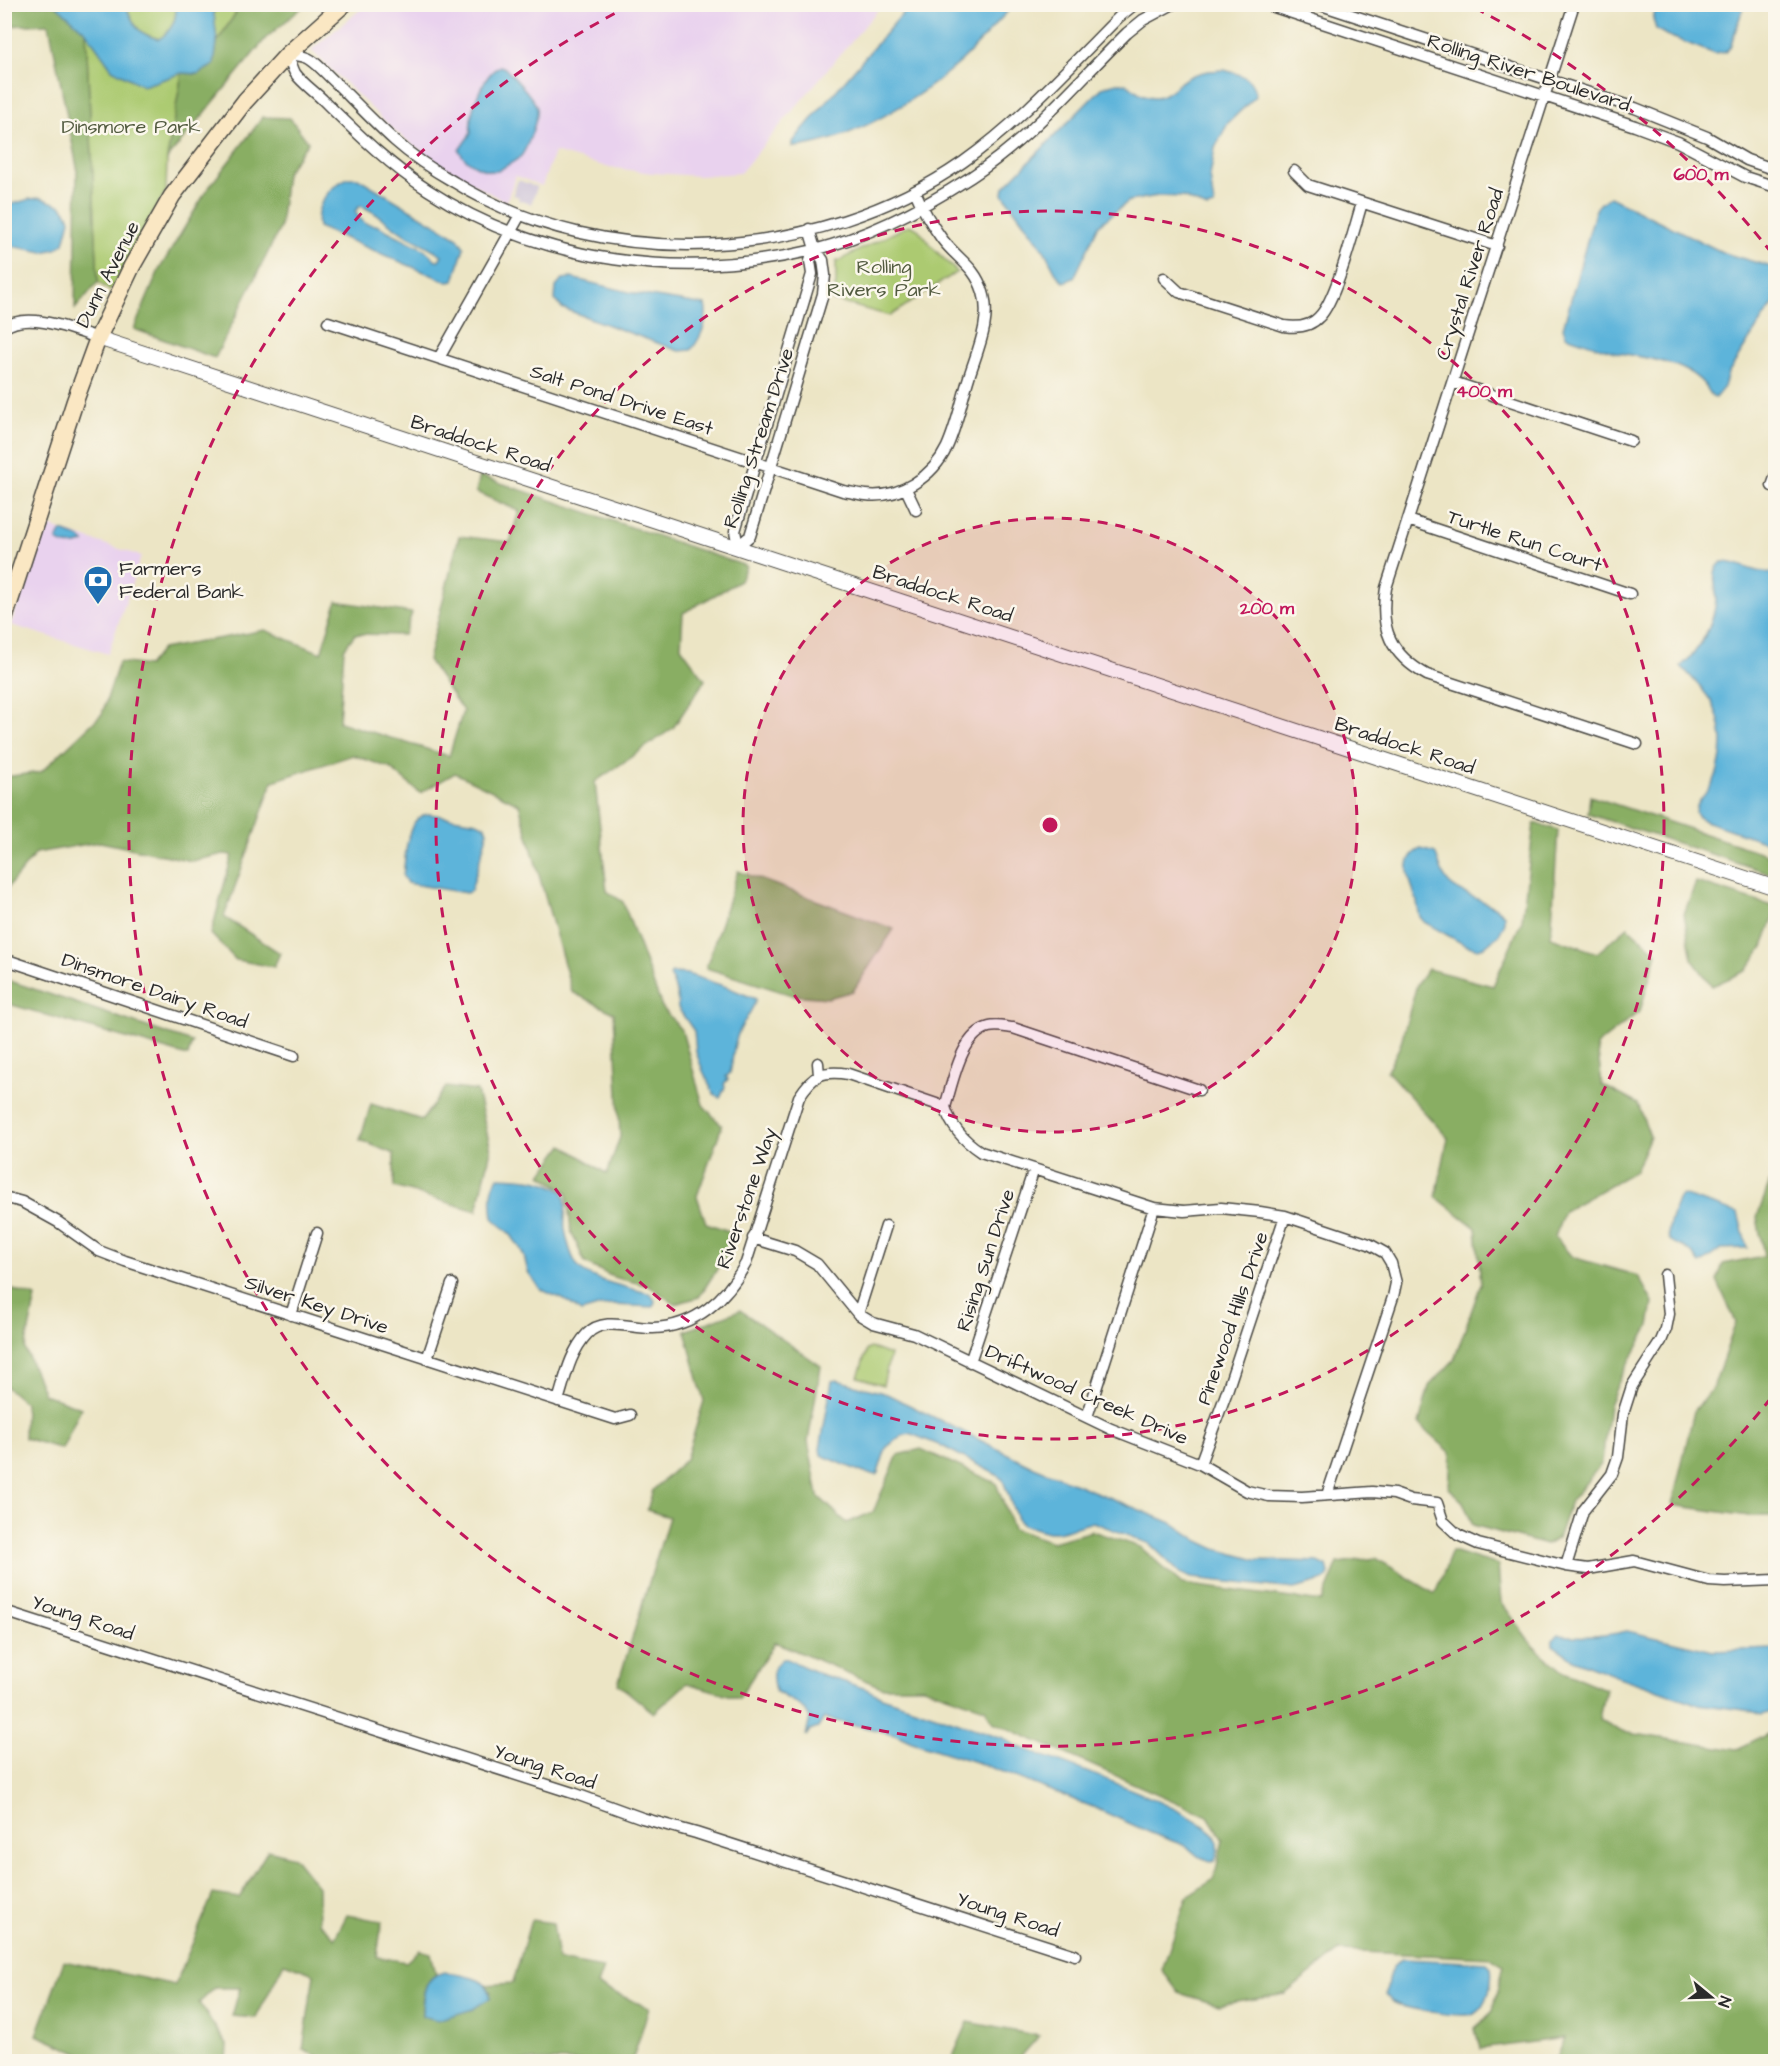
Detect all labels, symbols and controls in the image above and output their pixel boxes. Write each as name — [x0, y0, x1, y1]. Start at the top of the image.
street label: Rolling River Boulevard — [1423, 27, 1634, 120]
park label: Dinsmore Park — [62, 113, 200, 141]
text: 600 m — [1673, 162, 1730, 187]
street label: Crystal River Road — [1429, 185, 1512, 364]
street label: Dunn Avenue — [69, 216, 147, 333]
park label: Rolling Rivers Park — [827, 253, 941, 304]
street label: Rolling Stream Drive — [717, 344, 802, 532]
street label: Salt Pond Drive East — [527, 357, 717, 443]
text: 400 m — [1456, 379, 1513, 404]
street label: Braddock Road — [407, 408, 554, 480]
street label: Turtle Run Court — [1444, 503, 1605, 579]
place label: Farmers Federal Bank — [119, 555, 244, 606]
street label: Braddock Road — [869, 558, 1016, 630]
bank icon: Farmers Federal Bank — [82, 564, 114, 606]
text: 200 m — [1239, 596, 1295, 621]
street label: Braddock Road — [1331, 710, 1478, 782]
centre of rings — [1040, 815, 1060, 835]
street label: Dinsmore Dairy Road — [58, 946, 251, 1037]
street label: Riverstone Way — [710, 1124, 785, 1273]
street label: Rising Sun Drive — [950, 1185, 1023, 1335]
street label: Pinewood Hills Drive — [1190, 1228, 1276, 1409]
street label: Silver Key Drive — [241, 1269, 392, 1342]
street label: Driftwood Creek Drive — [981, 1338, 1193, 1452]
street label: Young Road — [27, 1588, 138, 1649]
street label: Young Road — [489, 1737, 600, 1798]
street label: Young Road — [952, 1885, 1063, 1946]
north arrow — [1681, 1967, 1741, 2027]
text: N — [1712, 1993, 1736, 2010]

